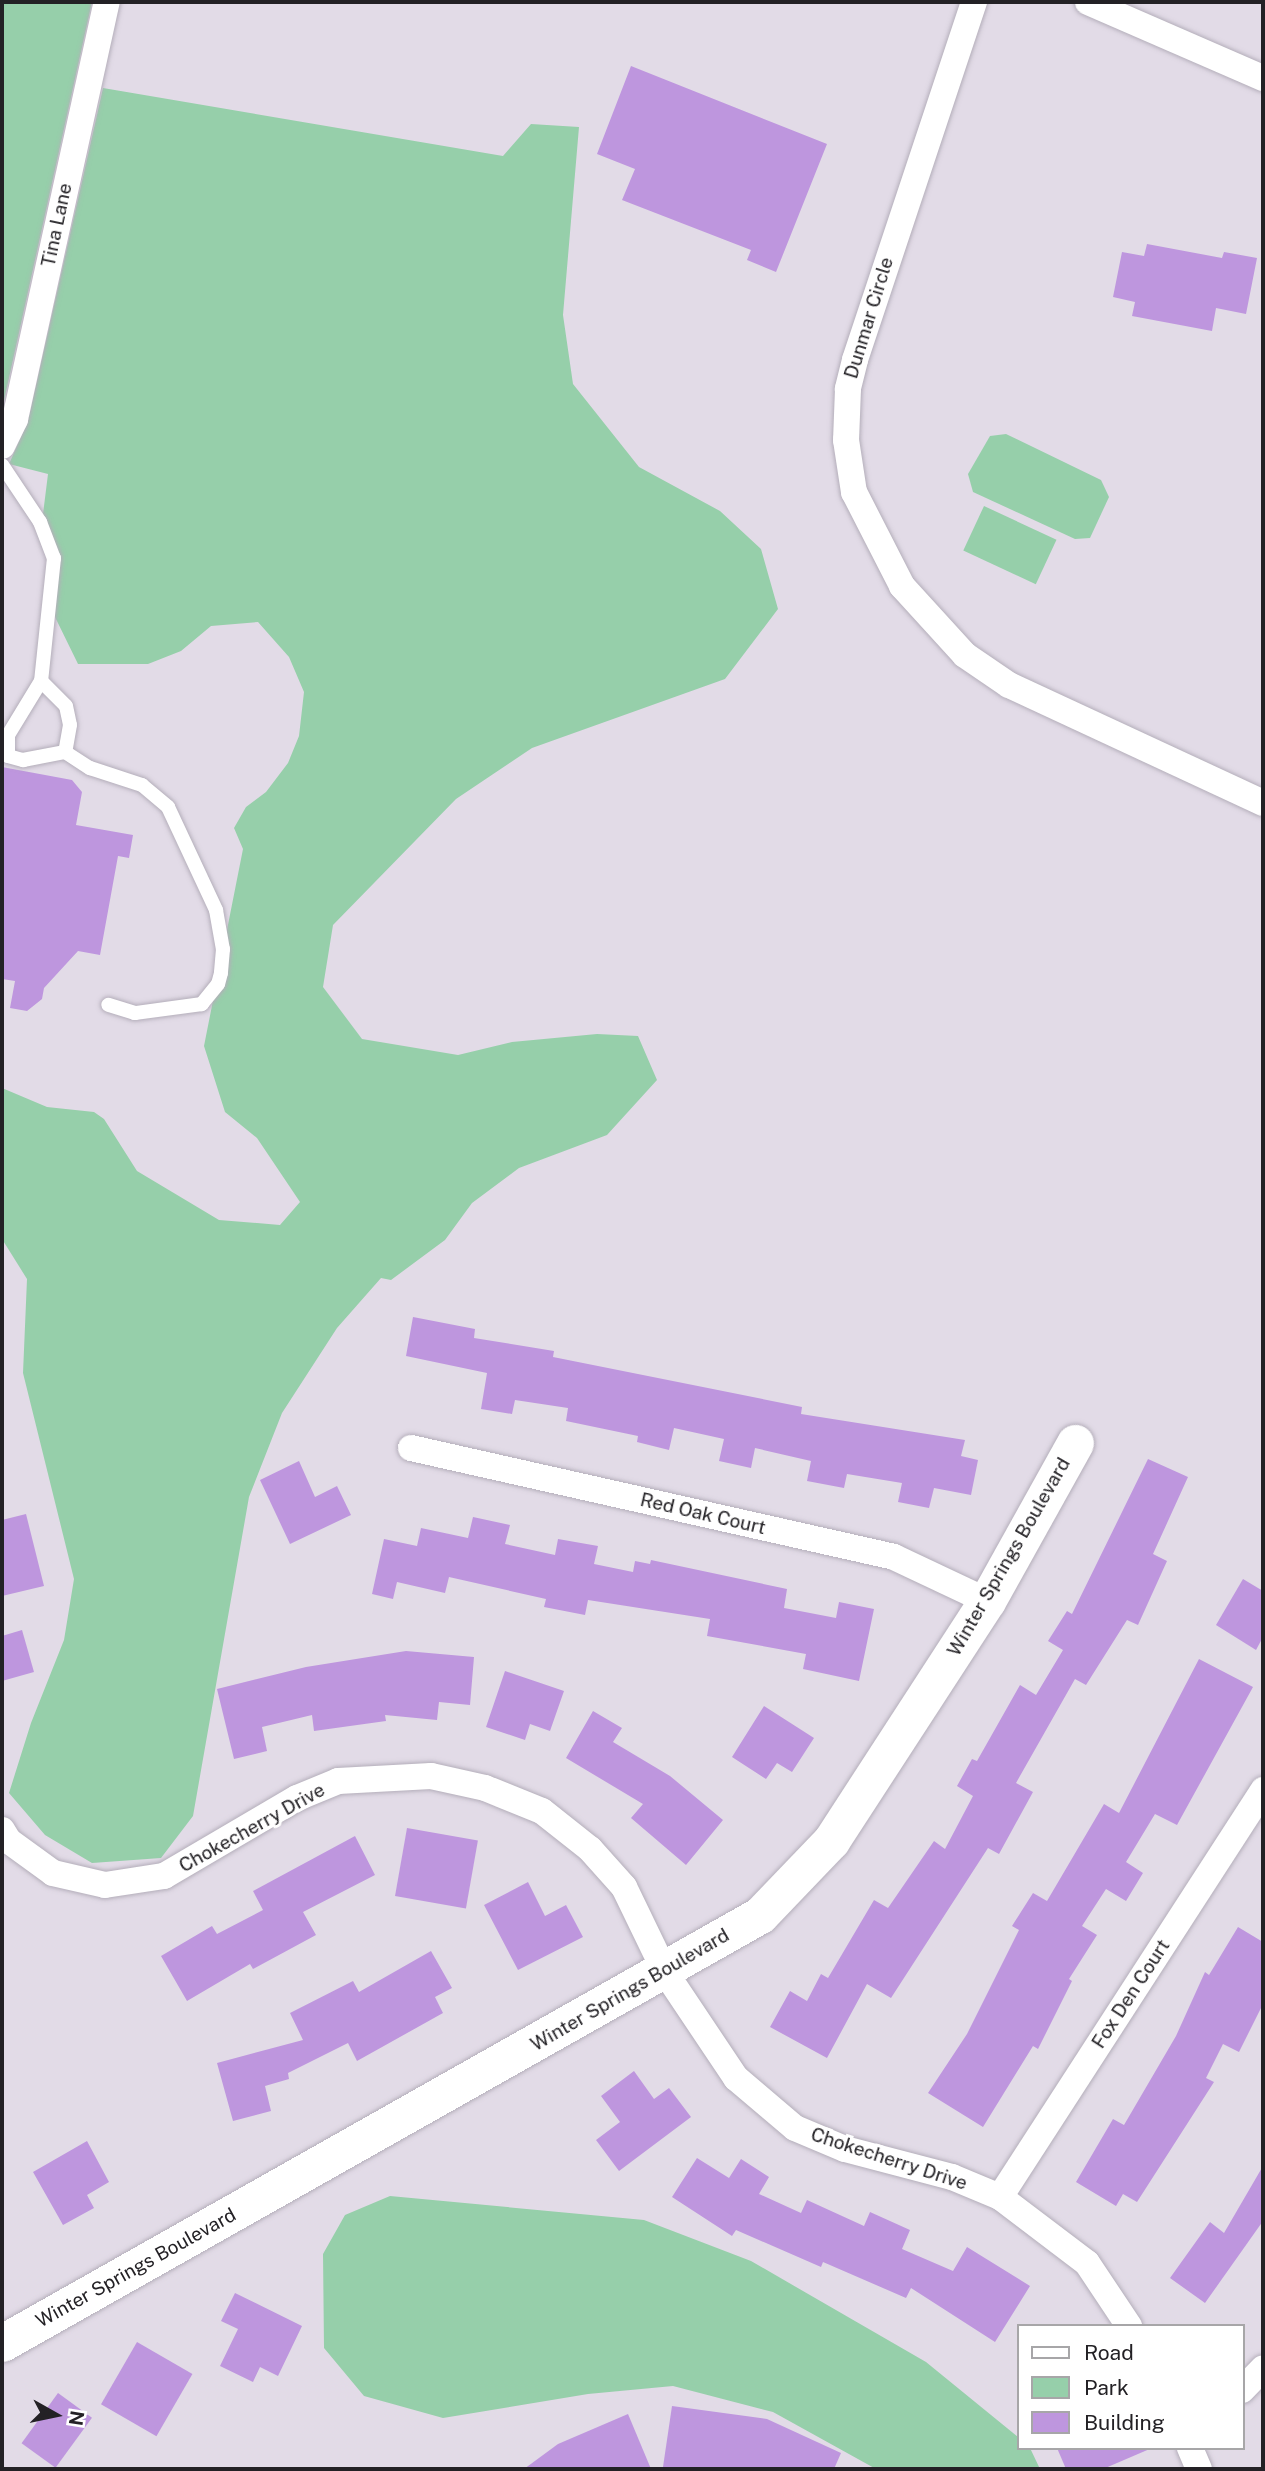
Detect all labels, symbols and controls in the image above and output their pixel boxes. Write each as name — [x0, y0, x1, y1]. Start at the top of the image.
street label: Tina Lane — [37, 181, 77, 269]
street label: Dunmar Circle — [840, 255, 898, 381]
street label: Winter Springs Boulevard — [943, 1454, 1075, 1660]
street label: Red Oak Court — [638, 1488, 768, 1540]
street label: Chokecherry Drive — [175, 1779, 329, 1877]
street label: Winter Springs Boulevard — [527, 1924, 733, 2056]
street label: Fox Den Court — [1087, 1935, 1175, 2053]
street label: Chokecherry Drive — [808, 2123, 970, 2195]
street label: Winter Springs Boulevard — [32, 2203, 240, 2333]
legend — [1016, 2324, 1244, 2450]
text: Road — [1084, 2340, 1134, 2365]
text: Park — [1084, 2375, 1129, 2400]
north arrow — [21, 2380, 91, 2450]
text: N — [65, 2409, 89, 2427]
text: Building — [1084, 2410, 1165, 2435]

